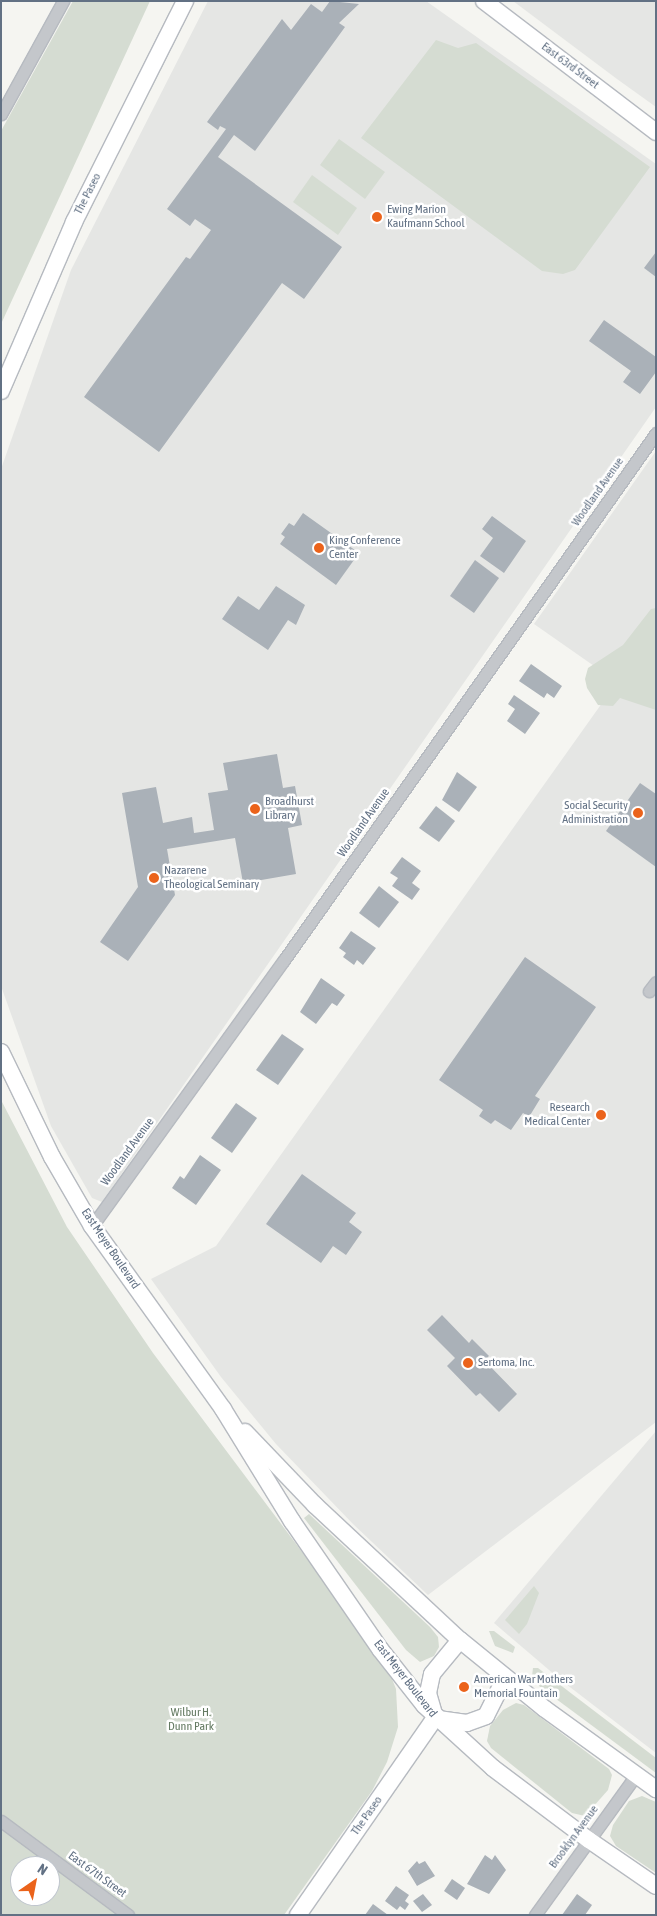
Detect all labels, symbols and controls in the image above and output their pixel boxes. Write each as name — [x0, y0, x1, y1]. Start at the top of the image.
street label: East 63rd Street — [538, 40, 602, 92]
street label: The Paseo — [72, 171, 104, 217]
place label: Ewing Marion Kaufmann School — [387, 203, 465, 231]
marker: Ewing Marion Kaufmann School — [371, 211, 383, 223]
street label: Woodland Avenue — [569, 455, 627, 529]
place label: King Conference Center — [329, 534, 401, 562]
marker: King Conference Center — [313, 542, 325, 554]
street label: Woodland Avenue — [335, 786, 393, 860]
place label: Broadhurst Library — [265, 795, 314, 823]
place label: Social Security Administration — [562, 799, 628, 827]
marker: Broadhurst Library — [249, 803, 261, 815]
marker: Social Security Administration — [632, 807, 644, 819]
place label: Nazarene Theological Seminary — [164, 864, 259, 892]
marker: Nazarene Theological Seminary — [148, 872, 160, 884]
place label: Research Medical Center — [524, 1101, 590, 1129]
marker: Research Medical Center — [594, 1108, 608, 1122]
street label: Woodland Avenue — [99, 1115, 157, 1189]
street label: East Meyer Boulevard — [78, 1206, 142, 1292]
place label: Sertoma, Inc. — [478, 1356, 534, 1370]
marker: Sertoma, Inc. — [462, 1357, 474, 1369]
street label: East Meyer Boulevard — [370, 1638, 440, 1720]
place label: American War Mothers Memorial Fountain — [474, 1673, 573, 1701]
marker: American War Mothers Memorial Fountain — [458, 1681, 470, 1693]
park label: Wilbur H. Dunn Park — [168, 1706, 214, 1734]
street label: The Paseo — [348, 1794, 386, 1838]
street label: Brooklyn Avenue — [546, 1803, 602, 1871]
street label: East 67th Street — [65, 1849, 129, 1901]
north arrow — [10, 1856, 60, 1906]
text: N — [35, 1860, 50, 1878]

